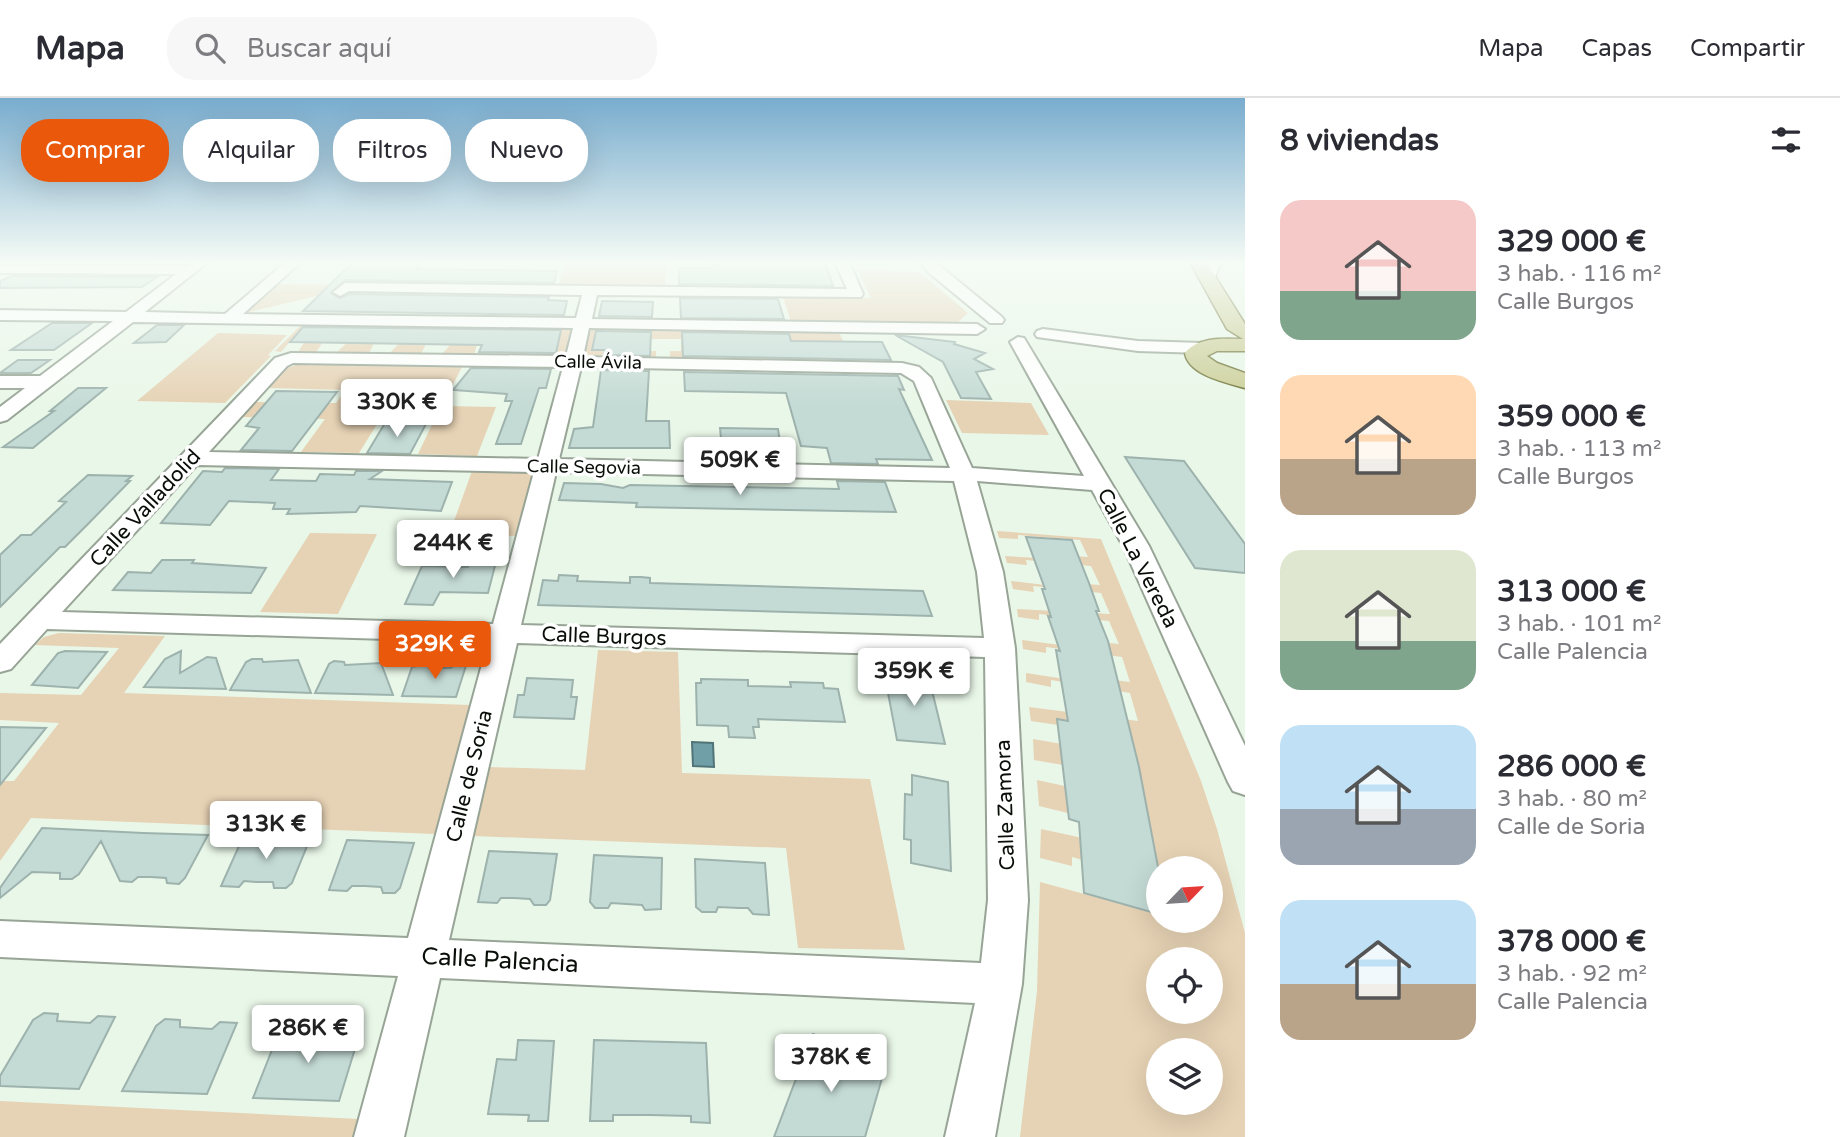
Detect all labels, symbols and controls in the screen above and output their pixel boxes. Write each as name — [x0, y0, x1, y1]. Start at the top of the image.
search box — [167, 17, 657, 80]
text: Mapa — [35, 29, 125, 68]
icon: search — [191, 29, 229, 67]
text: Buscar aquí — [247, 33, 391, 64]
text: Mapa — [1478, 34, 1544, 63]
text: Capas — [1582, 34, 1652, 63]
text: Compartir — [1690, 34, 1805, 63]
chip: Comprar — [21, 119, 169, 182]
chip: Alquilar — [183, 119, 319, 182]
chip: Filtros — [333, 119, 451, 182]
chip: Nuevo — [465, 119, 588, 182]
icon: filters — [1767, 121, 1805, 159]
text: 8 viviendas — [1280, 122, 1439, 159]
text: 329 000 € — [1497, 223, 1646, 260]
icon: home — [1336, 228, 1420, 312]
text: 3 hab. · 116 m² — [1497, 260, 1662, 288]
text: Calle Burgos — [1497, 288, 1634, 316]
street label: Calle Ávila — [554, 350, 642, 374]
pin: 330K € — [340, 380, 454, 439]
text: 330K € — [357, 388, 437, 416]
text: 359 000 € — [1497, 398, 1646, 435]
icon: home — [1336, 403, 1420, 487]
text: 3 hab. · 113 m² — [1497, 435, 1662, 463]
pin: 509K € — [683, 438, 797, 497]
street label: Calle Valladolid — [85, 444, 206, 572]
text: 509K € — [700, 446, 780, 474]
street label: Calle Segovia — [527, 455, 641, 479]
text: Calle Burgos — [1497, 463, 1634, 491]
street label: Calle La Vereda — [1092, 484, 1184, 632]
pin: 244K € — [396, 520, 510, 580]
text: 244K € — [413, 529, 493, 557]
text: 313 000 € — [1497, 573, 1646, 610]
icon: home — [1336, 578, 1420, 662]
text: 3 hab. · 101 m² — [1497, 610, 1662, 638]
pin: 329K € — [378, 622, 492, 681]
street label: Calle Burgos — [541, 622, 667, 651]
text: 329K € — [395, 630, 475, 658]
text: Calle Palencia — [1497, 638, 1648, 666]
pin: 359K € — [857, 648, 971, 708]
text: 359K € — [874, 657, 954, 685]
street label: Calle de Soria — [441, 707, 498, 845]
street label: Calle Zamora — [991, 739, 1020, 871]
text: 286 000 € — [1497, 748, 1646, 785]
icon: home — [1336, 753, 1420, 837]
text: 3 hab. · 80 m² — [1497, 785, 1647, 813]
pin: 313K € — [209, 802, 323, 861]
text: 313K € — [226, 810, 306, 838]
text: Calle de Soria — [1497, 813, 1646, 841]
north arrow — [1146, 856, 1223, 933]
map controls — [1146, 856, 1223, 1115]
text: 378 000 € — [1497, 923, 1646, 960]
icon: home — [1336, 928, 1420, 1012]
street label: Calle Palencia — [421, 942, 579, 979]
button: locate — [1146, 947, 1223, 1024]
text: 3 hab. · 92 m² — [1497, 960, 1647, 988]
text: Calle Palencia — [1497, 988, 1648, 1016]
pin: 286K € — [251, 1006, 365, 1065]
text: 286K € — [268, 1014, 348, 1042]
pin: 378K € — [774, 1034, 888, 1094]
button: layers — [1146, 1038, 1223, 1115]
text: 378K € — [791, 1043, 871, 1071]

